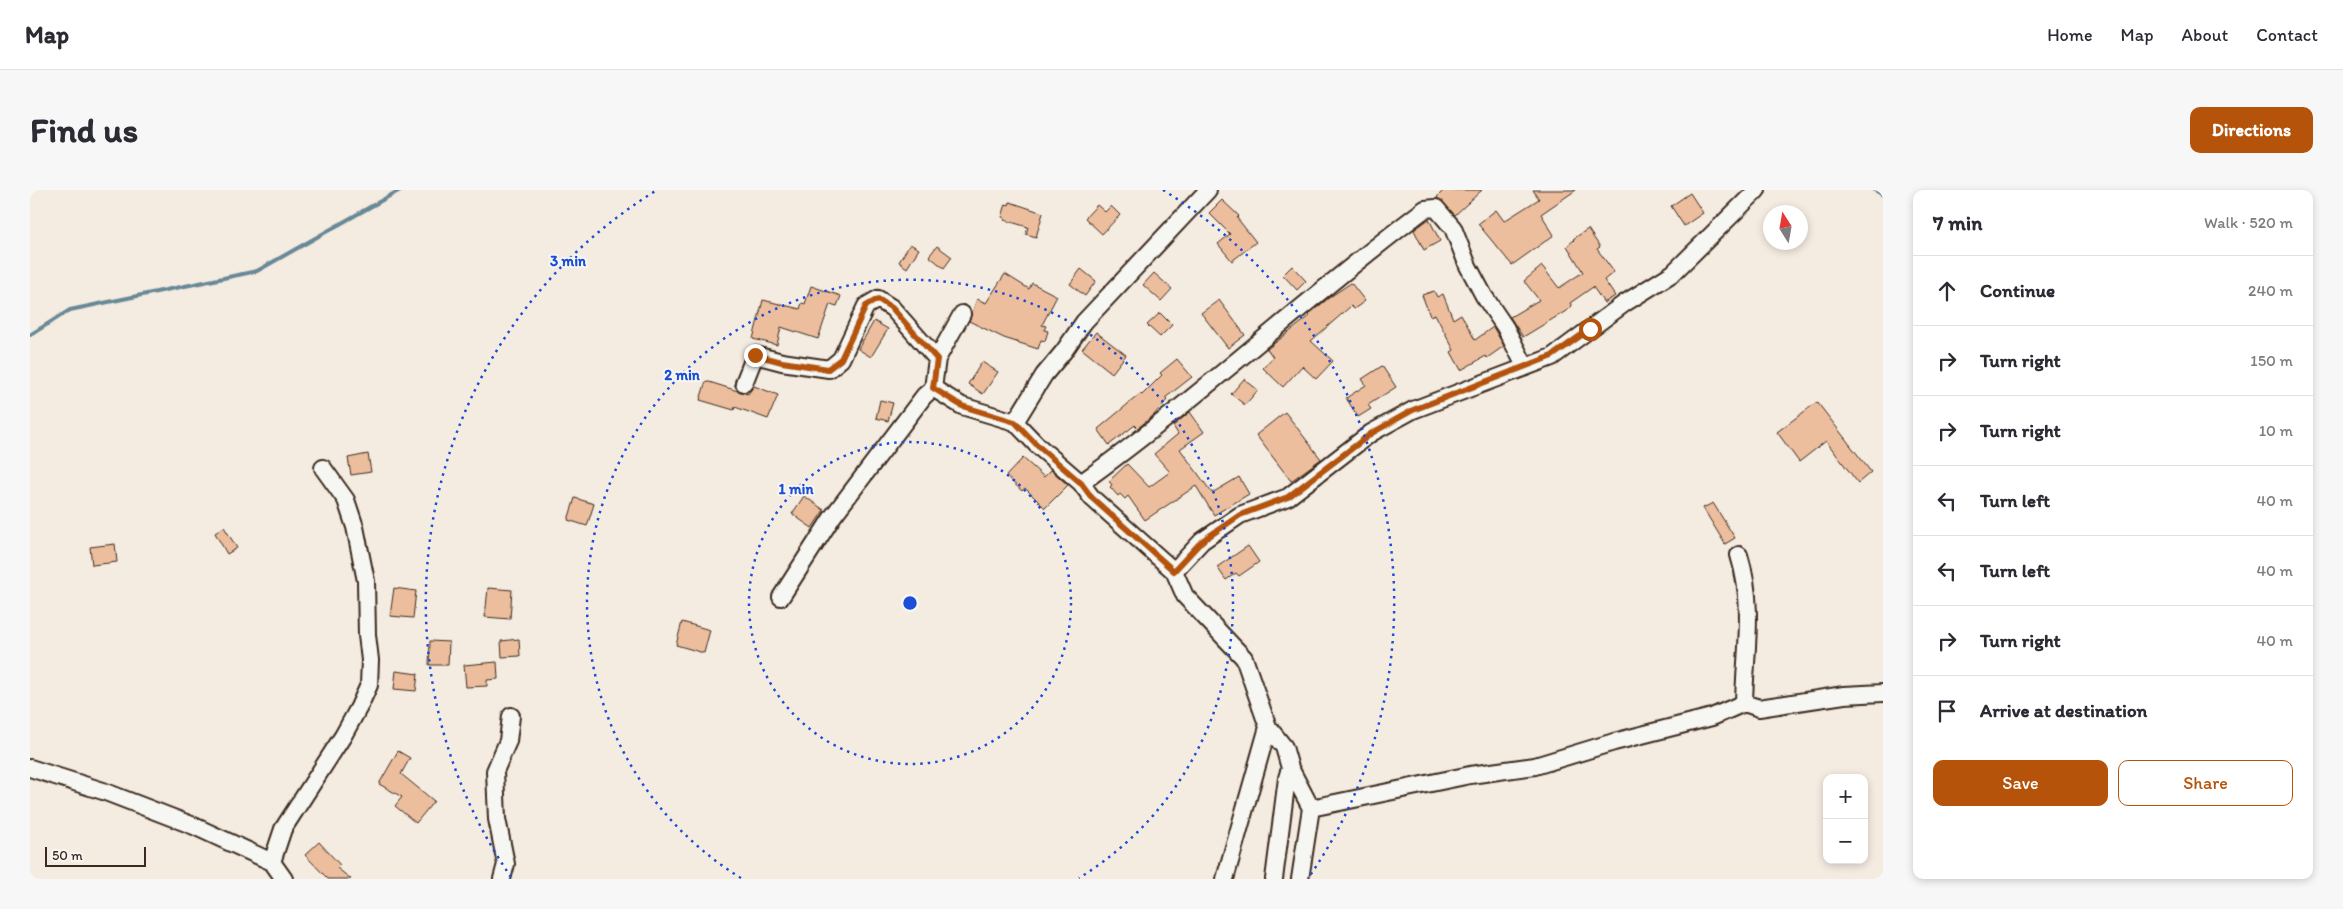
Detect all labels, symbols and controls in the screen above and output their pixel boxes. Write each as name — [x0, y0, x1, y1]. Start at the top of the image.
text: Map — [25, 20, 69, 49]
text: Home — [2047, 24, 2093, 46]
text: Map — [2121, 24, 2154, 46]
text: About — [2182, 24, 2228, 46]
text: Contact — [2256, 24, 2318, 46]
button: Directions — [2190, 107, 2313, 153]
text: Find us — [30, 109, 138, 151]
north arrow — [1763, 205, 1808, 250]
text: 7 min — [1933, 210, 1982, 235]
text: Walk · 520 m — [2204, 213, 2293, 232]
text: 3 min — [550, 252, 587, 270]
icon: ahead — [1933, 277, 1961, 305]
text: Continue — [1980, 279, 2055, 302]
text: 240 m — [2248, 281, 2293, 300]
route start — [1579, 318, 1602, 341]
route end — [744, 344, 767, 367]
icon: right — [1933, 347, 1961, 375]
text: Turn right — [1980, 349, 2061, 372]
text: 150 m — [2250, 351, 2293, 370]
text: 2 min — [664, 366, 701, 384]
icon: right — [1933, 417, 1961, 445]
text: Turn right — [1980, 419, 2061, 442]
text: 10 m — [2259, 421, 2293, 440]
text: 1 min — [779, 480, 814, 498]
icon: left — [1933, 487, 1961, 515]
text: Turn left — [1980, 489, 2050, 512]
text: 40 m — [2256, 491, 2293, 510]
icon: left — [1933, 557, 1961, 585]
text: Turn left — [1980, 559, 2050, 582]
text: 40 m — [2256, 561, 2293, 580]
centre of rings — [901, 594, 919, 612]
icon: right — [1933, 627, 1961, 655]
text: Turn right — [1980, 629, 2061, 652]
text: 40 m — [2256, 631, 2293, 650]
icon: arrive — [1933, 697, 1961, 725]
text: Arrive at destination — [1980, 699, 2147, 722]
button: Save — [1933, 760, 2108, 806]
button: Share — [2118, 760, 2293, 806]
map controls — [1823, 774, 1868, 864]
button: + — [1823, 774, 1868, 819]
button: − — [1823, 819, 1868, 864]
scale bar — [45, 844, 146, 867]
text: 50 m — [52, 847, 83, 864]

